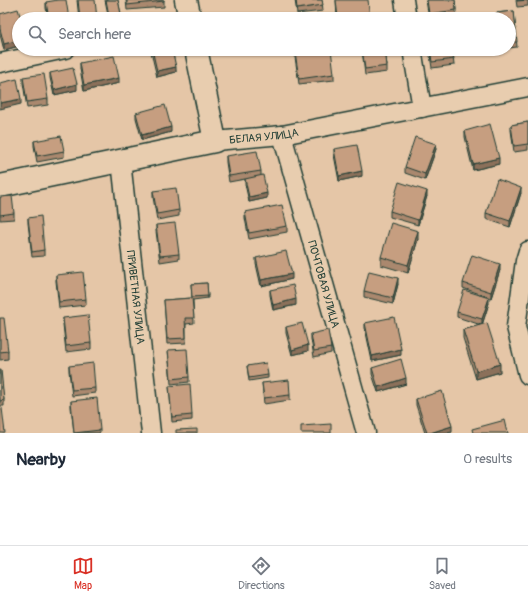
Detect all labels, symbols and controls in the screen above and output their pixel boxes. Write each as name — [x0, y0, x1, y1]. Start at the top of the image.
search box — [12, 12, 516, 56]
icon: search — [26, 23, 48, 45]
text: Search here — [58, 25, 131, 44]
street label: БЕЛАЯ УЛИЦА — [229, 125, 299, 146]
street label: ПОЧТОВАЯ УЛИЦА — [306, 239, 343, 329]
street label: ПРИВЕТНАЯ УЛИЦА — [124, 250, 148, 345]
text: Nearby — [16, 449, 65, 470]
text: 0 results — [463, 451, 512, 467]
tab: Map — [72, 555, 94, 592]
tab: Directions — [238, 555, 285, 592]
tab: Saved — [429, 555, 456, 592]

